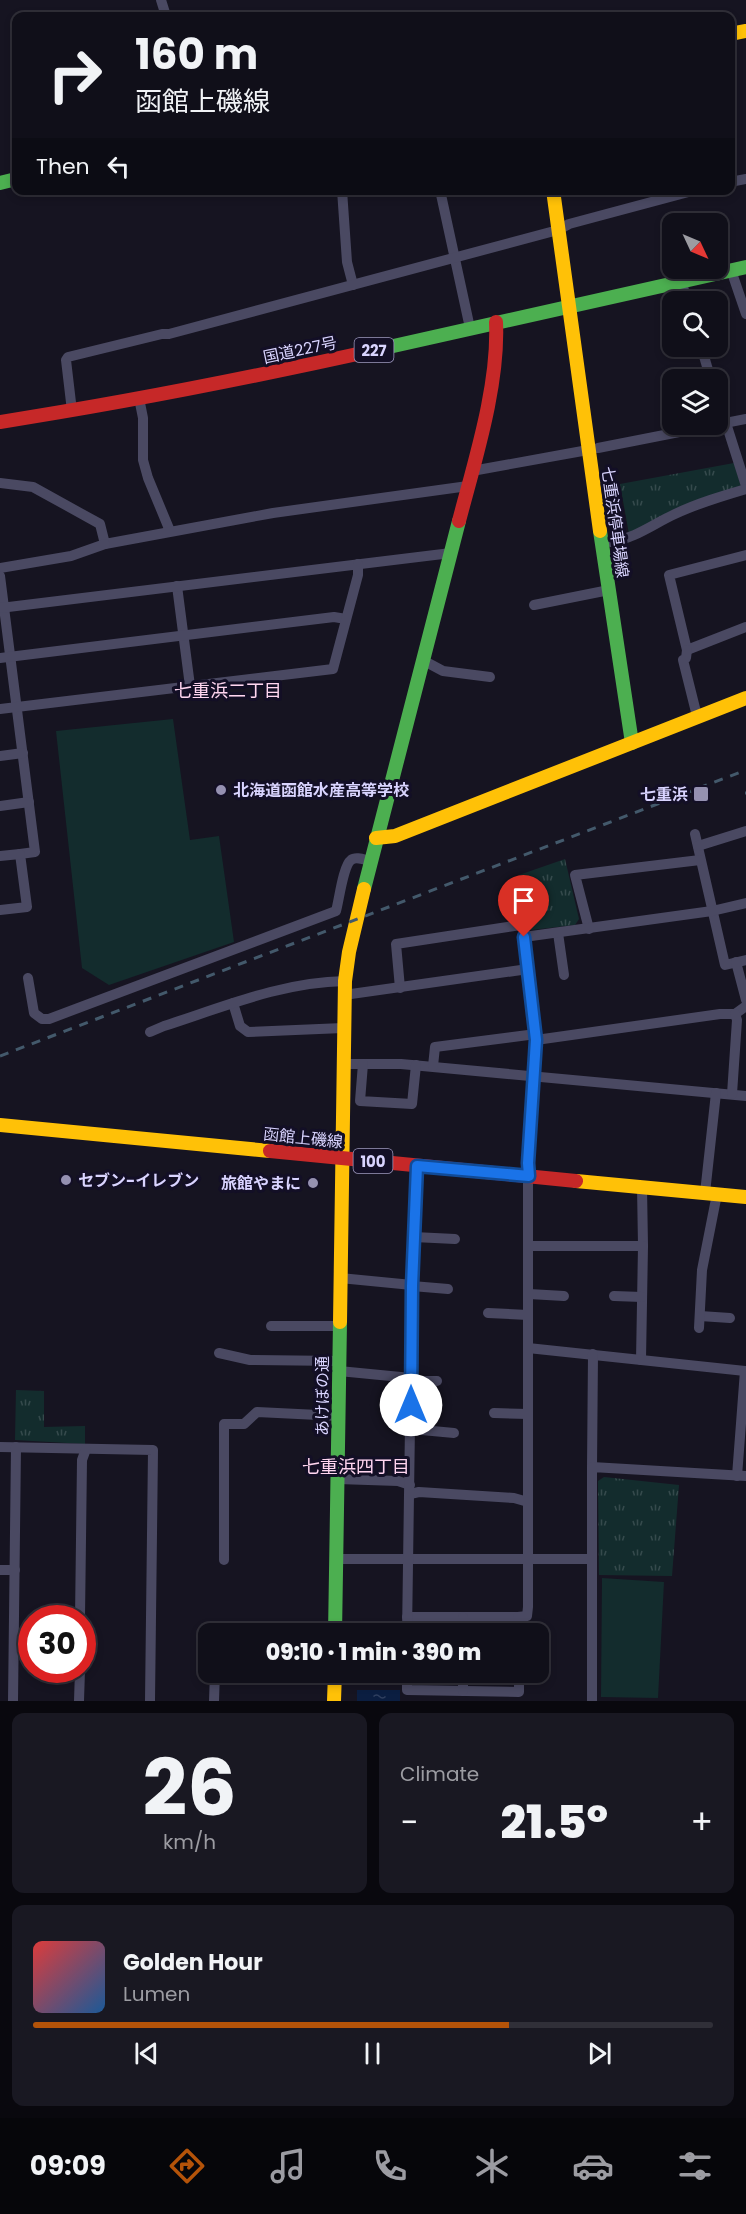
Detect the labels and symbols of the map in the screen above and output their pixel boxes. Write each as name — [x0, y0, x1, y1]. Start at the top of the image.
north arrow — [662, 213, 728, 279]
street label: 国道227号 — [261, 331, 339, 369]
road number: 227 — [354, 338, 394, 362]
street label: 七重浜停車場線 — [596, 465, 634, 579]
district label: 七重浜二丁目 — [174, 678, 282, 703]
place label: 北海道函館水産高等学校 — [233, 779, 409, 802]
marker: 北海道函館水産高等学校 — [214, 783, 228, 797]
place label: 七重浜 — [640, 783, 688, 806]
marker: 七重浜 — [692, 785, 710, 803]
pin — [498, 875, 549, 937]
street label: 函館上磯線 — [262, 1122, 344, 1154]
road number: 100 — [354, 1149, 392, 1173]
place label: セブン-イレブン — [78, 1169, 199, 1192]
place label: 旅館やまに — [221, 1172, 301, 1195]
marker: セブン-イレブン — [59, 1173, 73, 1187]
marker: 旅館やまに — [306, 1176, 320, 1190]
street label: あけぼの通 — [311, 1356, 334, 1436]
position arrow — [379, 1373, 443, 1437]
district label: 七重浜四丁目 — [302, 1454, 410, 1479]
speed limit sign: 30 — [18, 1605, 96, 1683]

